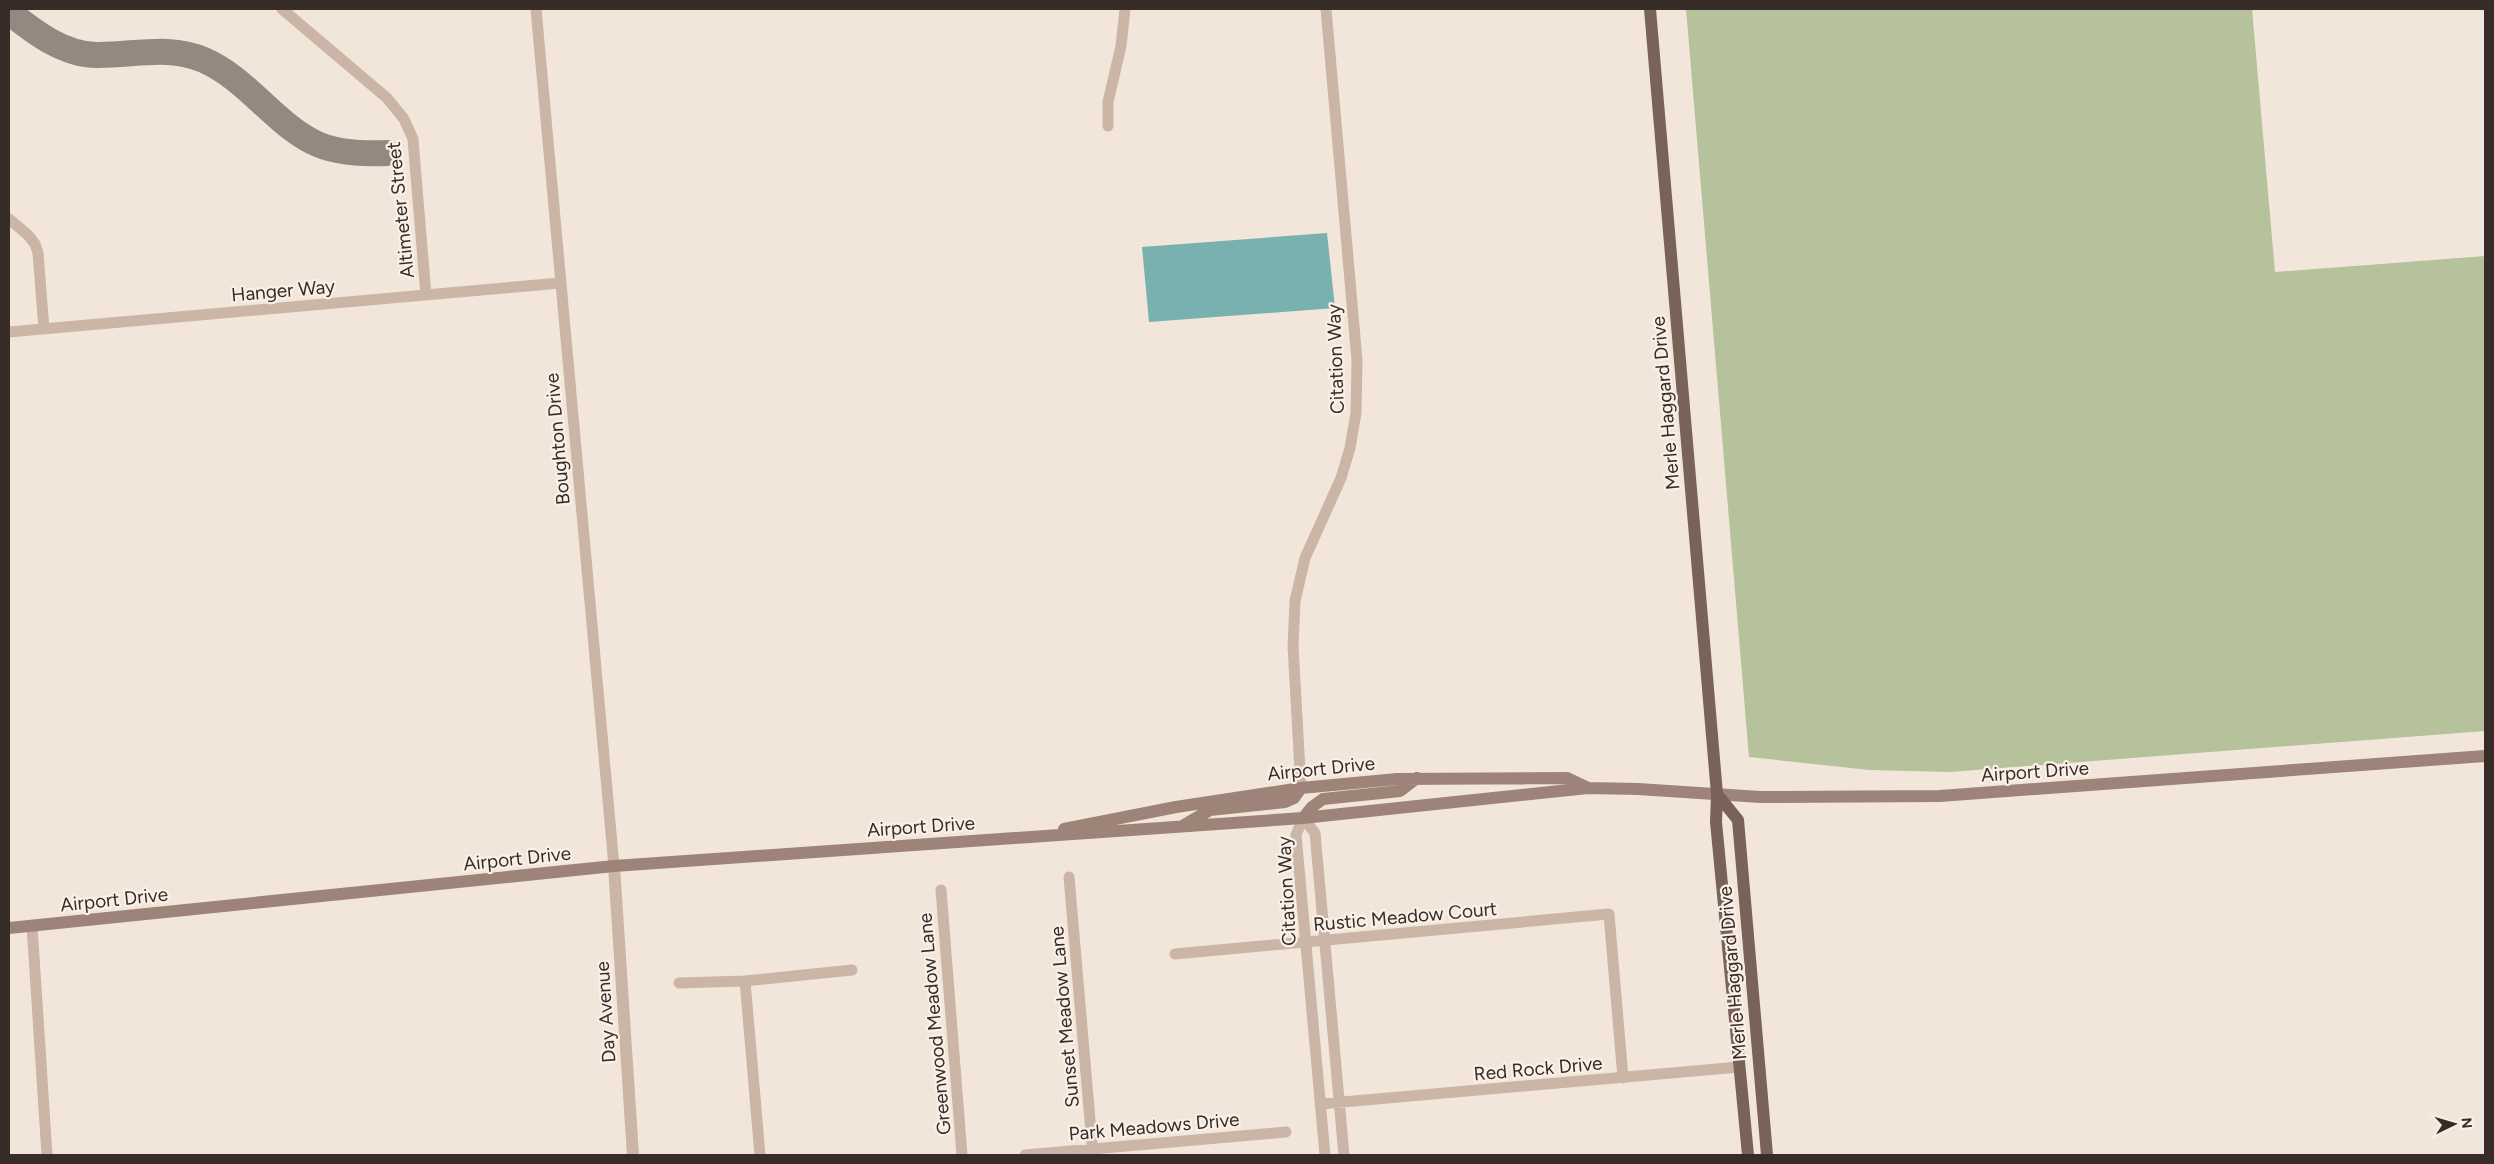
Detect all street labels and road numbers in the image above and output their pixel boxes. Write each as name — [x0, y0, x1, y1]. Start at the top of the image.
street label: Altimeter Street — [382, 141, 419, 279]
street label: Hanger Way — [230, 275, 336, 306]
street label: Citation Way — [1322, 304, 1349, 414]
street label: Merle Haggard Drive — [1646, 315, 1685, 491]
street label: Boughton Drive — [540, 372, 575, 506]
street label: Airport Drive — [1266, 751, 1376, 786]
street label: Airport Drive — [1980, 756, 2090, 787]
street label: Airport Drive — [866, 811, 976, 842]
street label: Citation Way — [1272, 836, 1301, 946]
street label: Airport Drive — [462, 841, 572, 876]
street label: Airport Drive — [59, 882, 169, 917]
street label: Merle Haggard Drive — [1713, 885, 1752, 1061]
street label: Rustic Meadow Court — [1312, 897, 1498, 936]
street label: Greenwood Meadow Lane — [913, 912, 956, 1136]
street label: Sunset Meadow Lane — [1045, 925, 1084, 1109]
street label: Day Avenue — [590, 961, 621, 1063]
street label: Red Rock Drive — [1473, 1051, 1603, 1086]
street label: Park Meadows Drive — [1068, 1108, 1240, 1145]

